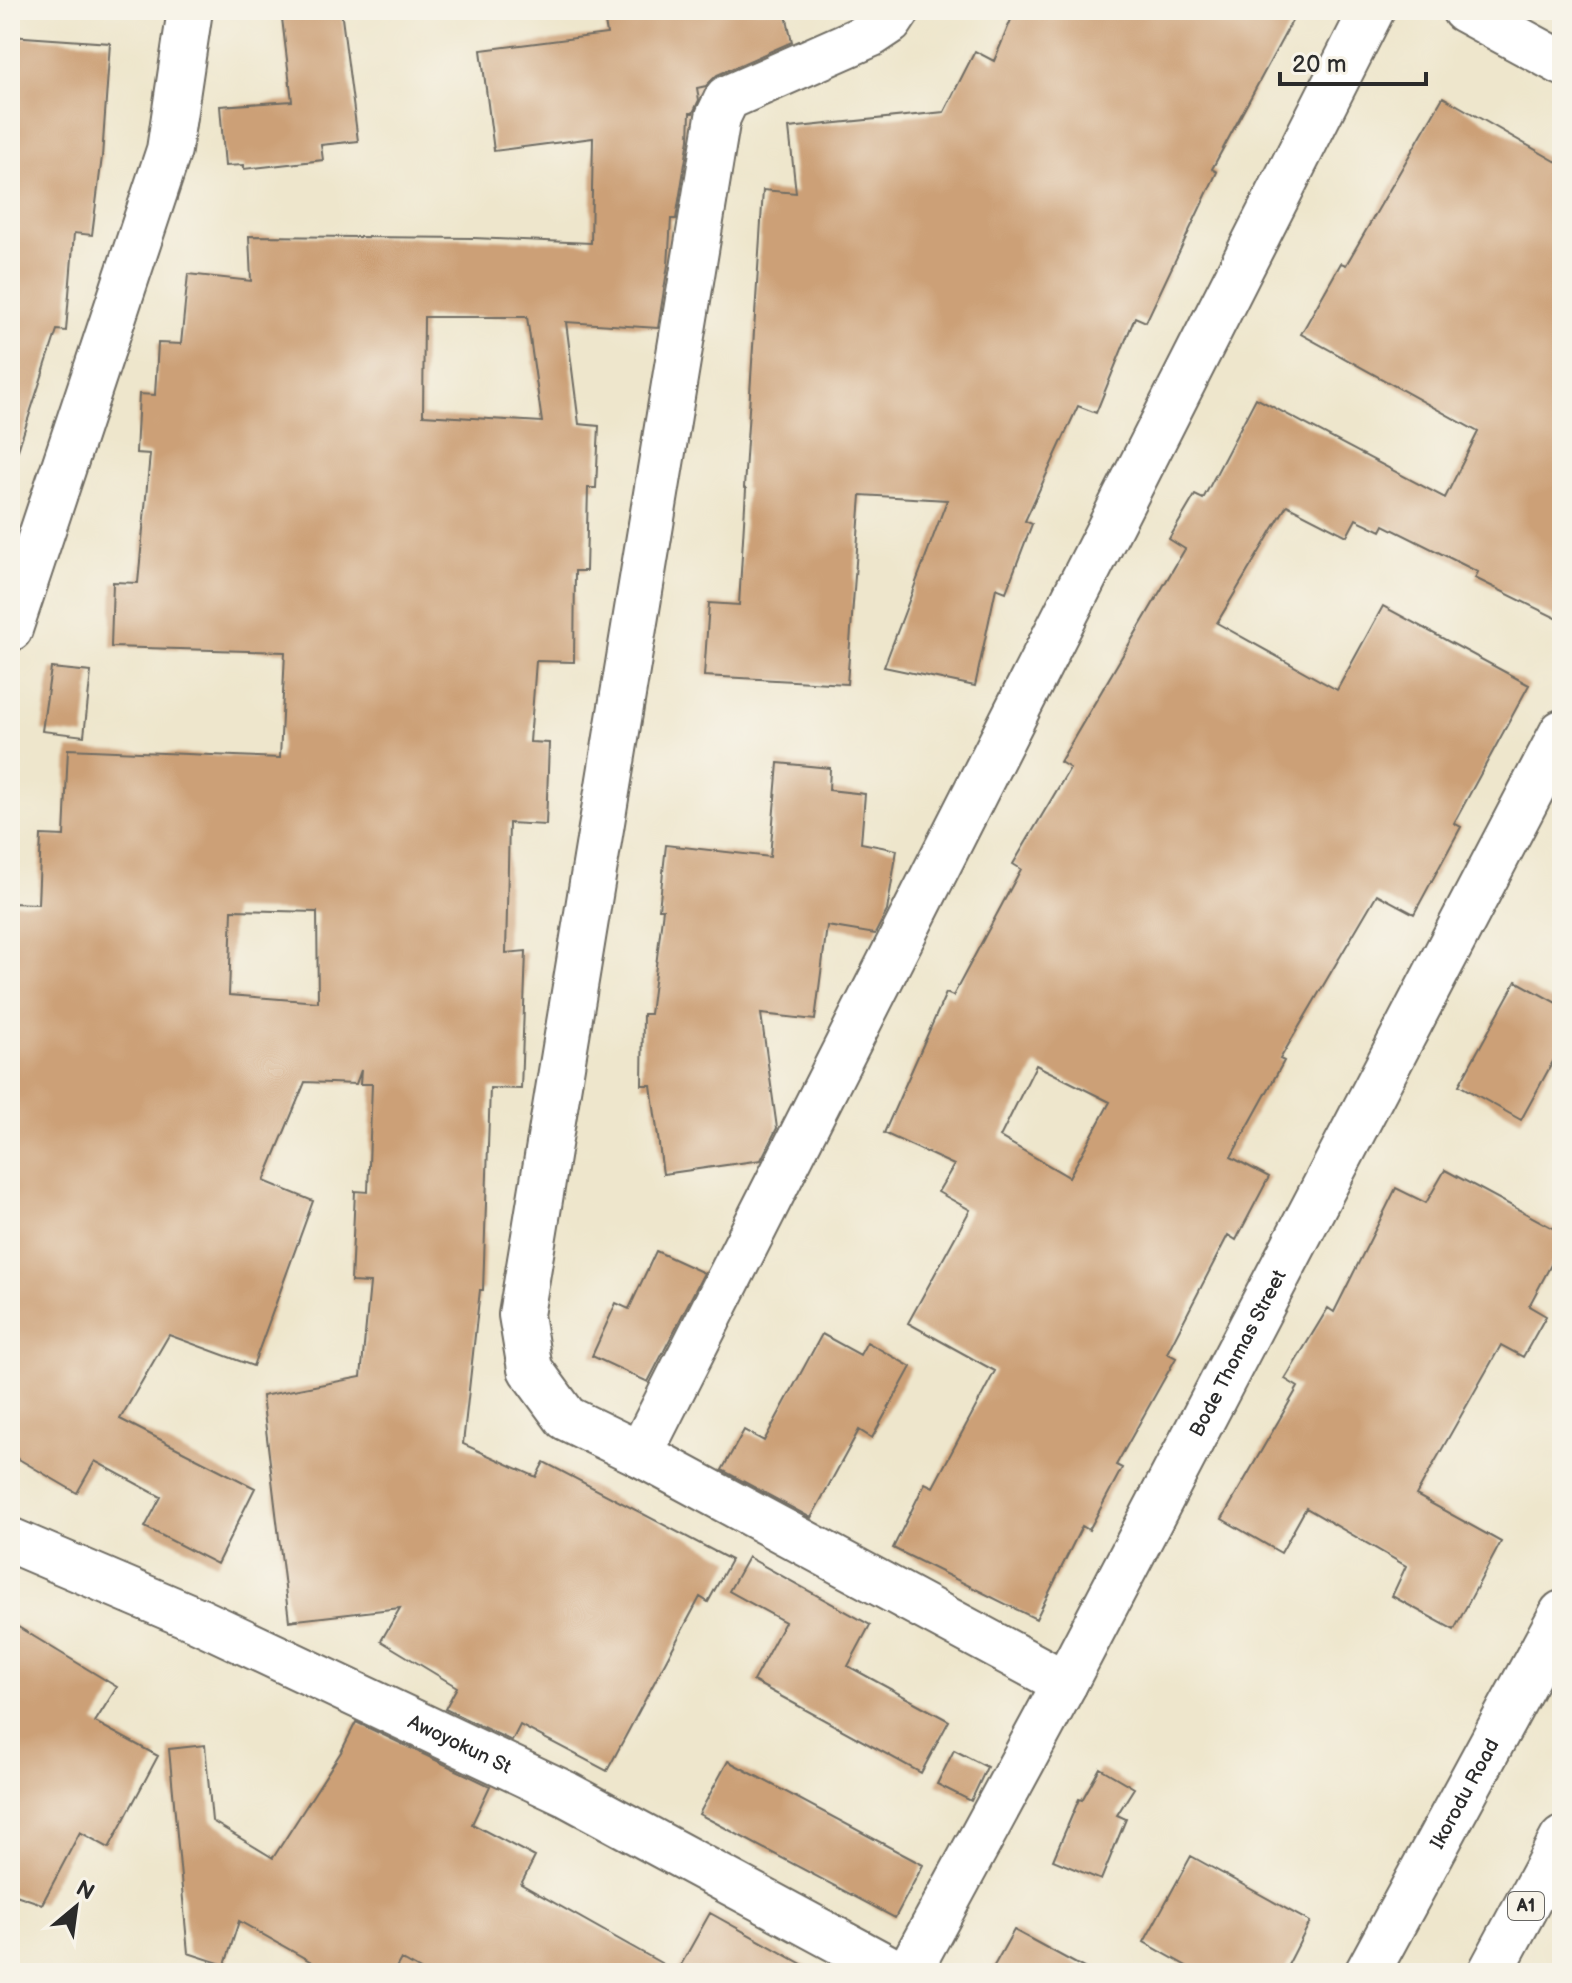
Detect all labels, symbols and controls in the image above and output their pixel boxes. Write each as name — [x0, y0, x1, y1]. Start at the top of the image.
scale bar — [1280, 36, 1426, 86]
text: 20 m — [1292, 50, 1347, 79]
street label: Bode Thomas Street — [1185, 1266, 1292, 1441]
street label: Awoyokun St — [404, 1710, 515, 1779]
street label: Ikorodu Road — [1426, 1735, 1505, 1853]
north arrow — [36, 1867, 116, 1947]
text: N — [71, 1875, 99, 1907]
road number: A1 — [1508, 1892, 1544, 1920]

